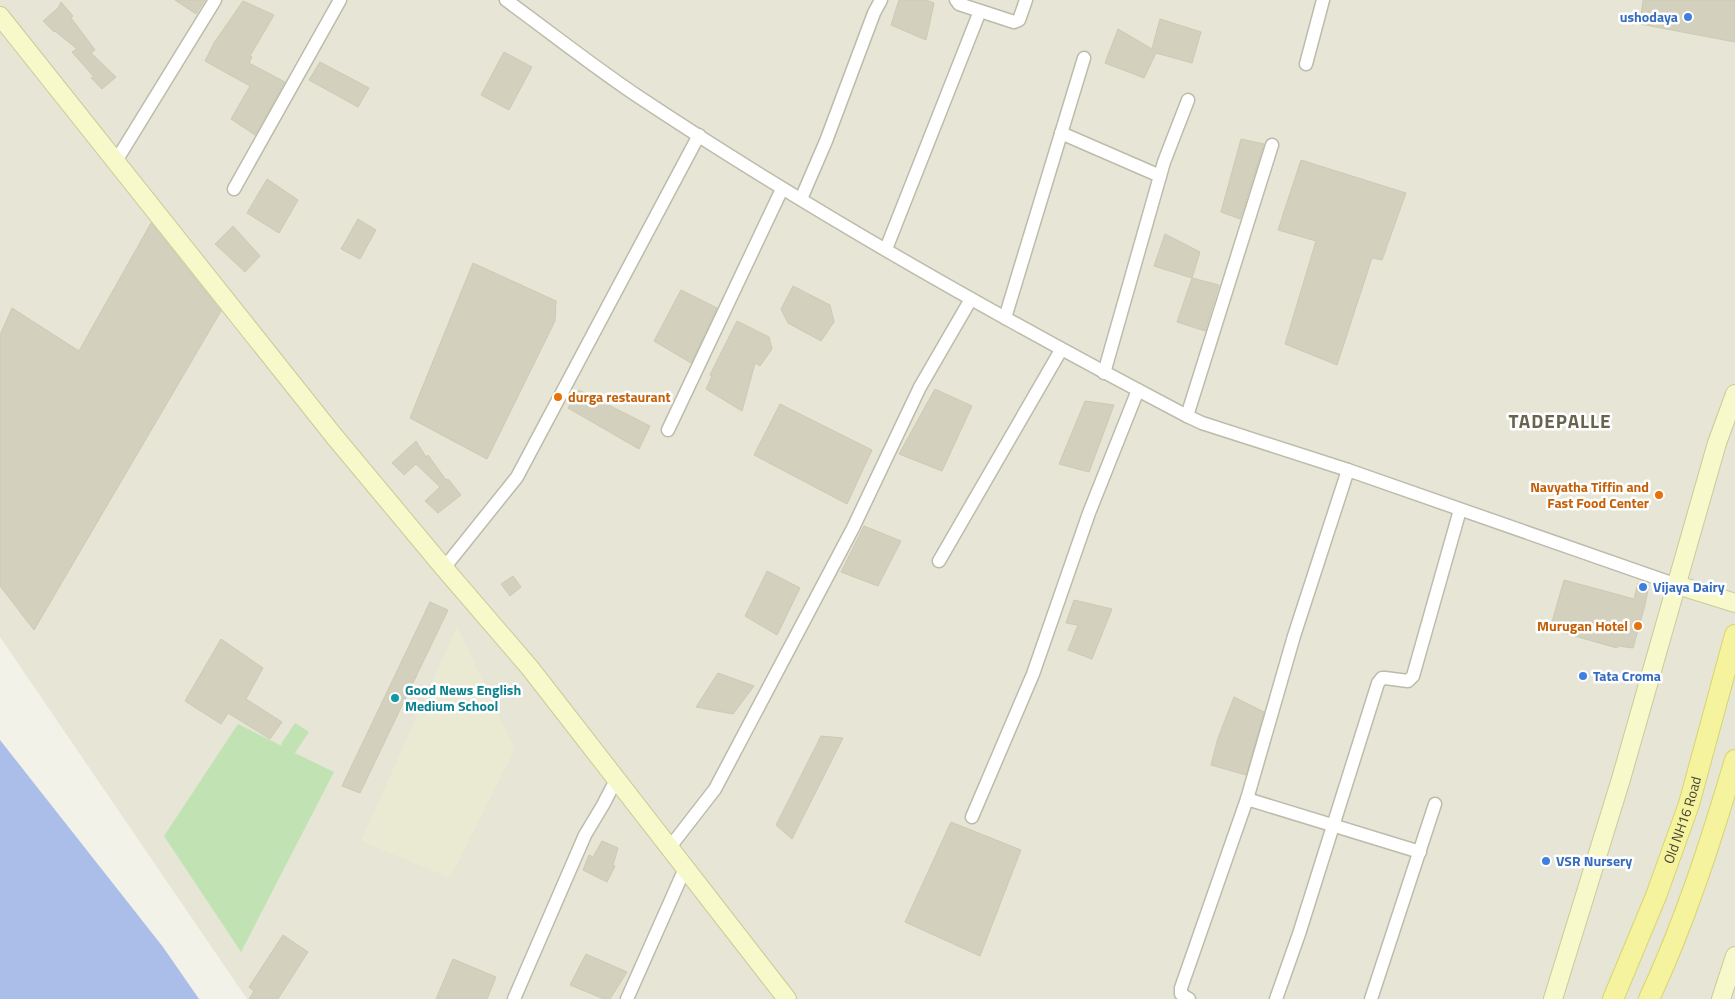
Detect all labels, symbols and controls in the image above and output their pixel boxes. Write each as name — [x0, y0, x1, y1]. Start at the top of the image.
place label: ushodaya — [1620, 6, 1678, 27]
marker: ushodaya — [1682, 11, 1694, 23]
place label: durga restaurant — [568, 386, 671, 407]
marker: durga restaurant — [552, 391, 564, 403]
district label: TADEPALLE — [1508, 406, 1612, 435]
place label: Navyatha Tiffin and Fast Food Center — [1530, 476, 1649, 513]
marker: Navyatha Tiffin and Fast Food Center — [1653, 489, 1665, 501]
place label: Vijaya Dairy — [1653, 576, 1725, 597]
marker: Vijaya Dairy — [1637, 581, 1649, 593]
place label: Murugan Hotel — [1537, 615, 1628, 636]
marker: Murugan Hotel — [1632, 620, 1644, 632]
place label: Tata Croma — [1593, 665, 1661, 686]
marker: Tata Croma — [1577, 670, 1589, 682]
place label: Good News English Medium School — [405, 679, 521, 716]
marker: Good News English Medium School — [389, 692, 401, 704]
street label: Old NH16 Road — [1657, 774, 1706, 867]
place label: VSR Nursery — [1556, 850, 1632, 871]
marker: VSR Nursery — [1540, 855, 1552, 867]

